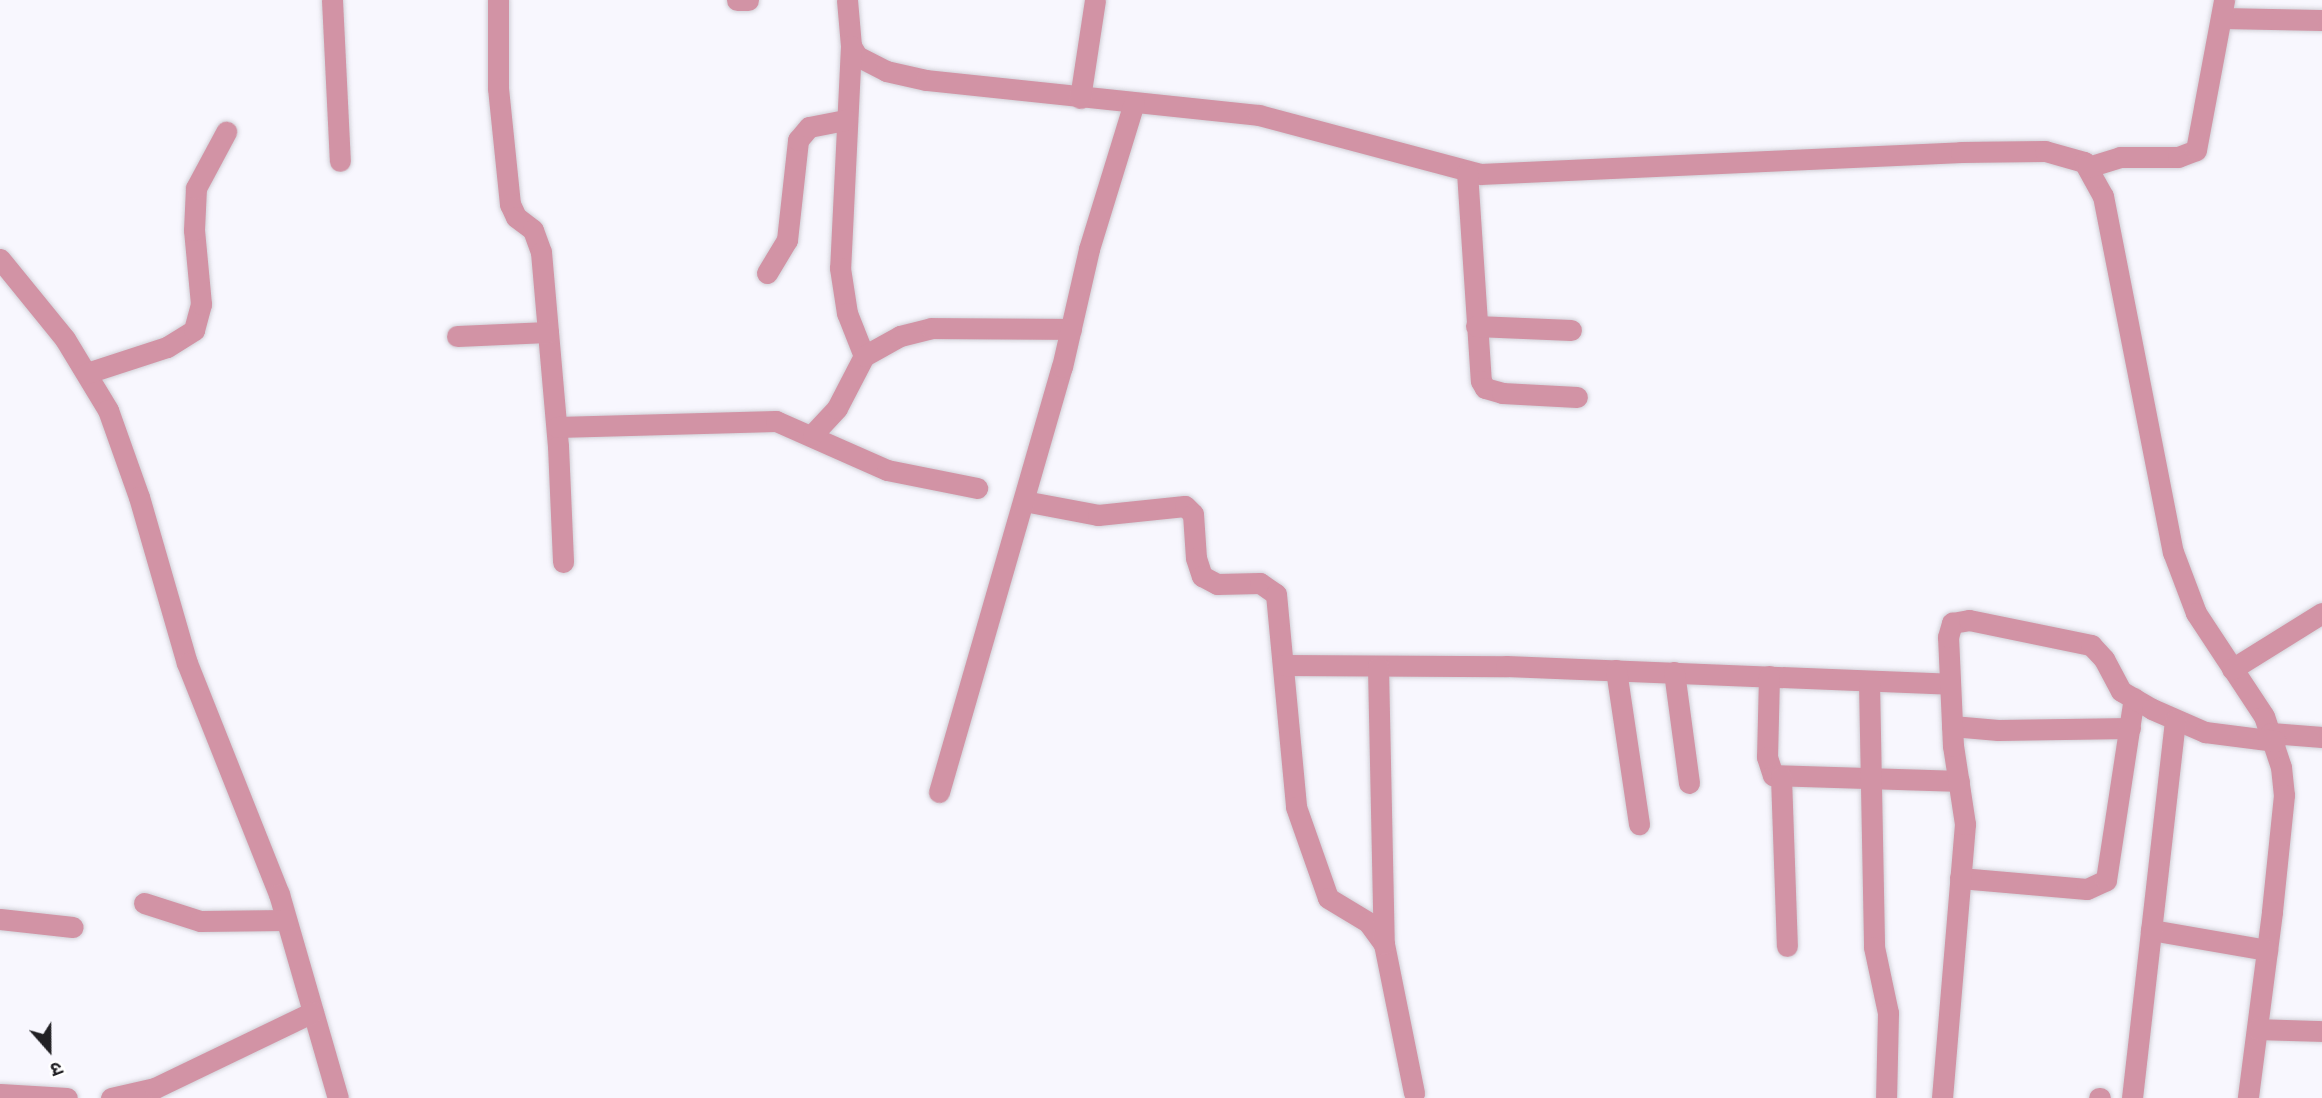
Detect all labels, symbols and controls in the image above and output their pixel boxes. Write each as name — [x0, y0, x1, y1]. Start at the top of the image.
north arrow — [14, 1014, 84, 1084]
text: उ — [47, 1056, 66, 1082]

